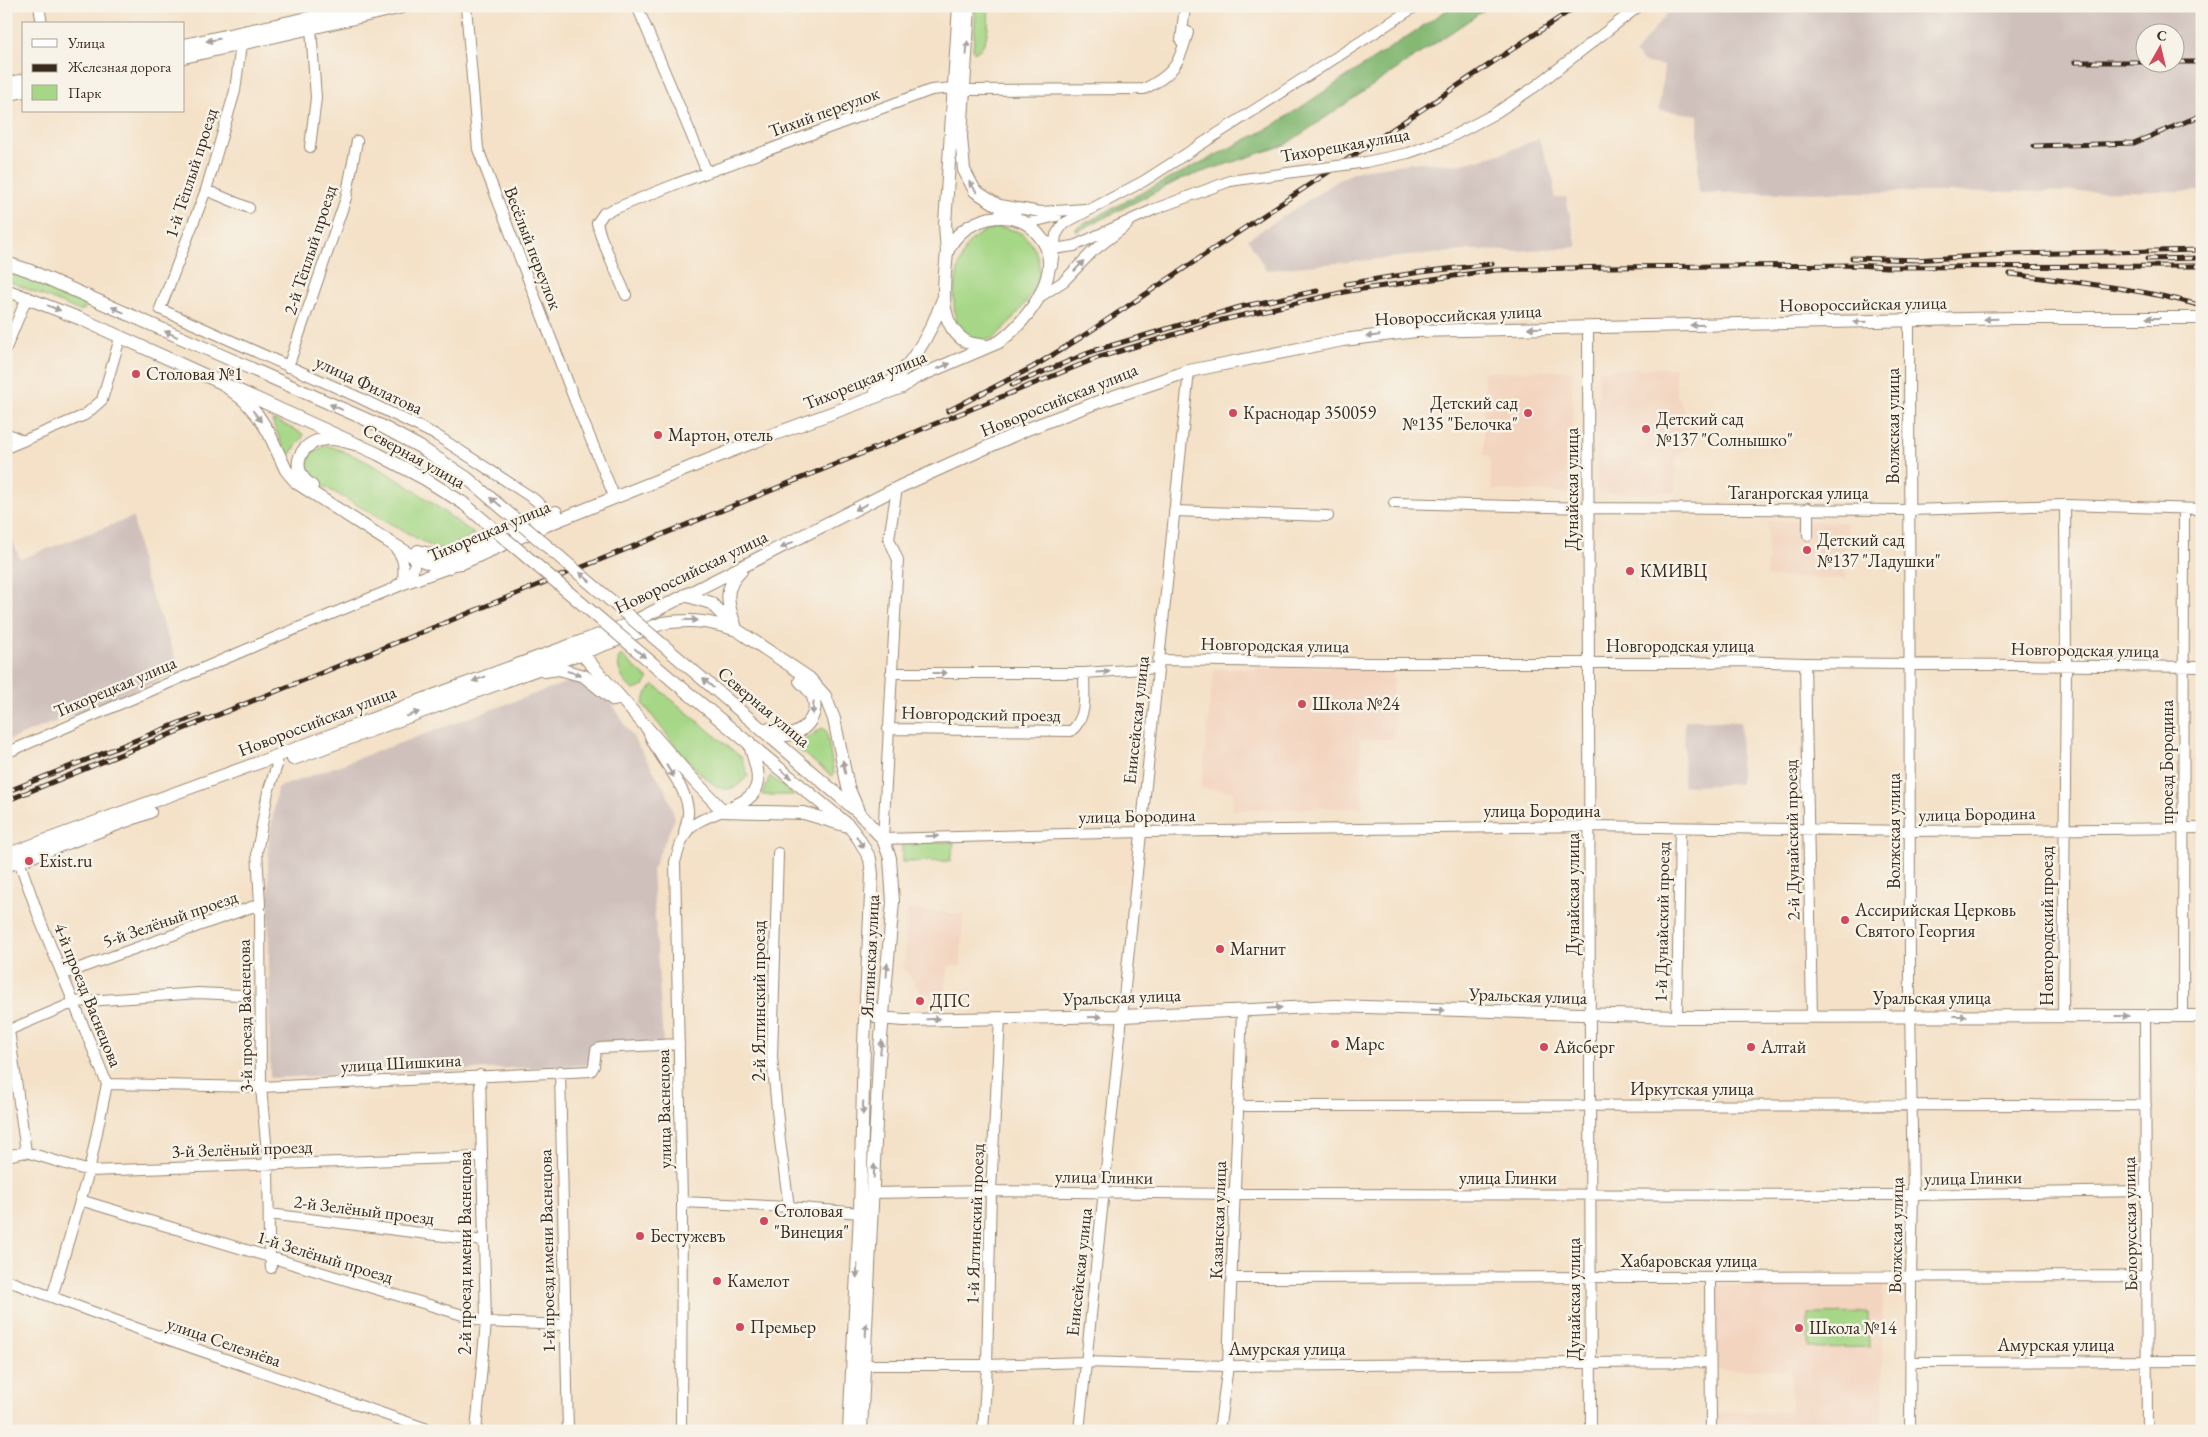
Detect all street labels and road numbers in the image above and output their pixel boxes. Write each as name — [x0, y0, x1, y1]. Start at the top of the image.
street label: Тихий переулок — [765, 81, 883, 142]
street label: 1-й Тёплый проезд — [159, 105, 222, 241]
street label: Тихорецкая улица — [1279, 122, 1412, 167]
street label: 2-й Тёплый проезд — [278, 182, 341, 318]
street label: Весёлый переулок — [499, 183, 568, 313]
street label: Новороссийская улица — [1779, 291, 1948, 316]
street label: Новороссийская улица — [1374, 299, 1543, 330]
street label: Тихорецкая улица — [800, 344, 930, 415]
street label: улица Филатова — [312, 350, 427, 420]
street label: Новороссийская улица — [977, 357, 1142, 442]
street label: Волжская улица — [1881, 367, 1904, 484]
street label: Северная улица — [359, 418, 470, 494]
street label: Дунайская улица — [1560, 427, 1583, 550]
street label: Таганрогская улица — [1727, 481, 1869, 504]
street label: Тихорецкая улица — [424, 494, 554, 567]
street label: Новороссийская улица — [610, 524, 772, 619]
street label: Новгородская улица — [1200, 632, 1350, 657]
street label: Новгородская улица — [1606, 634, 1755, 657]
street label: Новгородская улица — [2010, 637, 2160, 662]
street label: Тихорецкая улица — [50, 650, 180, 723]
street label: Енисейская улица — [1117, 654, 1154, 785]
street label: Северная улица — [713, 661, 816, 753]
street label: Новороссийская улица — [234, 679, 400, 761]
street label: проезд Бородина — [2155, 699, 2178, 824]
street label: Новгородский проезд — [901, 701, 1061, 726]
street label: 2-й Дунайский проезд — [1779, 759, 1804, 921]
street label: Волжская улица — [1882, 772, 1905, 889]
street label: улица Бородина — [1483, 799, 1601, 822]
street label: улица Бородина — [1918, 801, 2037, 826]
street label: улица Бородина — [1078, 803, 1197, 828]
street label: Дунайская улица — [1561, 832, 1584, 955]
street label: 1-й Дунайский проезд — [1649, 841, 1674, 1003]
street label: Новгородский проезд — [2035, 846, 2058, 1006]
street label: 5-й Зелёный проезд — [99, 885, 240, 952]
street label: Ялтинская улица — [855, 893, 884, 1019]
street label: 4-й проезд Васнецова — [49, 919, 128, 1071]
street label: 2-й Ялтинский проезд — [747, 920, 770, 1082]
street label: 3-й проезд Васнецова — [232, 938, 257, 1093]
street label: Уральская улица — [1468, 982, 1588, 1009]
street label: Уральская улица — [1062, 983, 1182, 1010]
street label: Уральская улица — [1872, 986, 1992, 1009]
street label: улица Шишкина — [340, 1048, 463, 1077]
street label: улица Васнецова — [651, 1048, 676, 1169]
street label: Иркутская улица — [1630, 1077, 1755, 1100]
street label: 3-й Зелёный проезд — [171, 1135, 313, 1162]
street label: 1-й Ялтинский проезд — [960, 1143, 989, 1305]
street label: 1-й проезд имени Васнецова — [533, 1148, 560, 1353]
street label: 2-й проезд имени Васнецова — [453, 1150, 476, 1355]
street label: Белорусская улица — [2117, 1156, 2142, 1292]
street label: Казанская улица — [1204, 1160, 1231, 1280]
street label: улица Глинки — [1055, 1164, 1154, 1189]
street label: улица Глинки — [1924, 1165, 2023, 1190]
street label: улица Глинки — [1459, 1166, 1558, 1189]
street label: Волжская улица — [1883, 1176, 1908, 1293]
street label: 2-й Зелёный проезд — [293, 1189, 436, 1230]
street label: Енисейская улица — [1060, 1206, 1097, 1337]
street label: 1-й Зелёный проезд — [254, 1225, 396, 1288]
street label: Дунайская улица — [1562, 1237, 1585, 1360]
street label: Хабаровская улица — [1619, 1249, 1758, 1272]
street label: улица Селезнёва — [164, 1311, 285, 1372]
street label: Амурская улица — [1996, 1333, 2115, 1356]
street label: Амурская улица — [1227, 1337, 1346, 1360]

